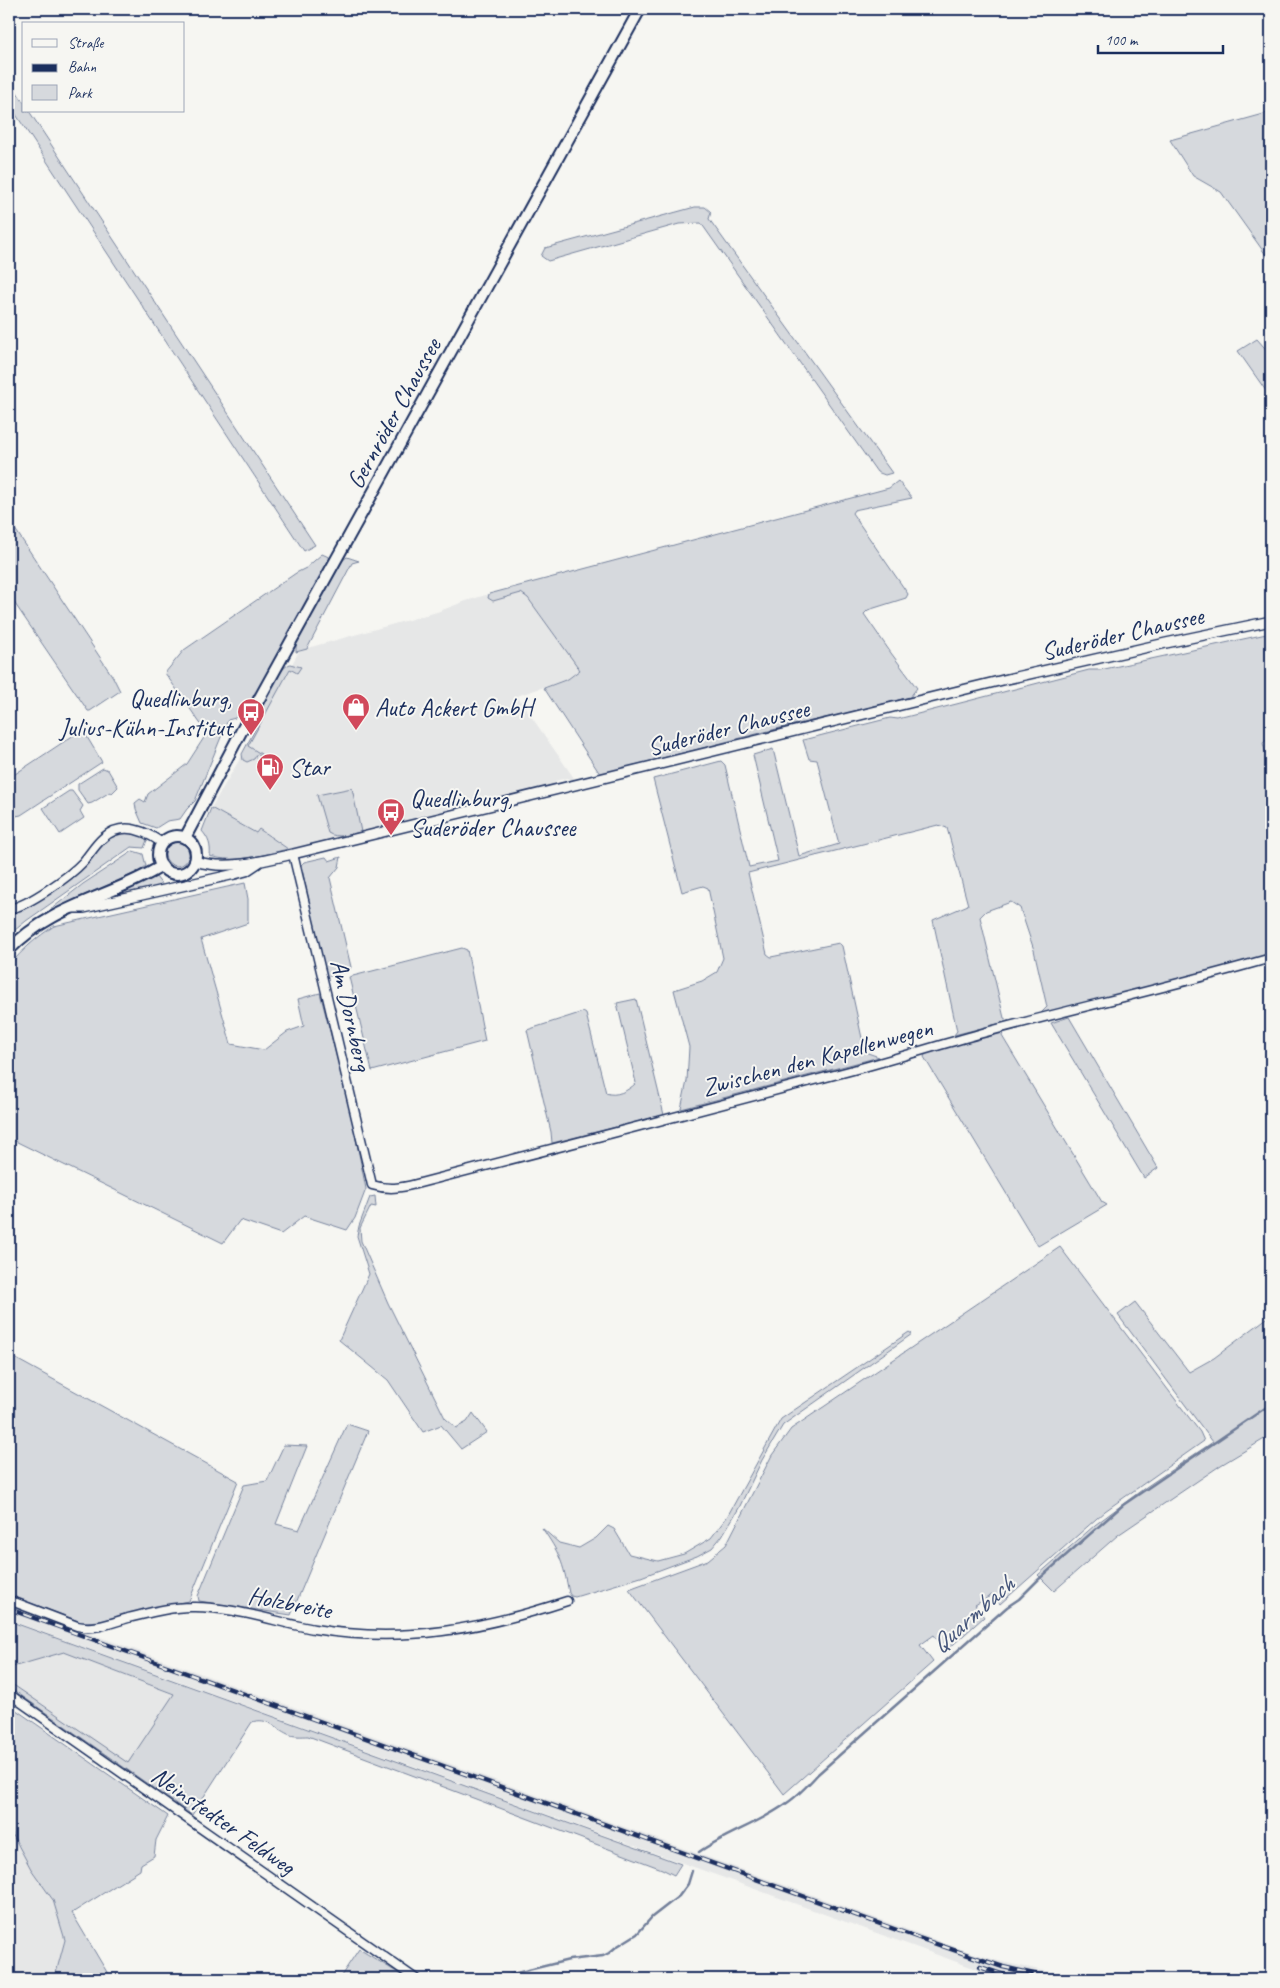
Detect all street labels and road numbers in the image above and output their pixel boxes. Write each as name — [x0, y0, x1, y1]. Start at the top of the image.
street label: Gernröder Chaussee — [339, 331, 449, 494]
street label: Suderöder Chaussee — [1038, 599, 1208, 668]
street label: Suderöder Chaussee — [644, 692, 814, 764]
street label: Am Dornberg — [323, 956, 380, 1076]
street label: Zwischen den Kapellenwegen — [699, 1012, 937, 1104]
street label: Holzbreite — [245, 1579, 336, 1627]
street label: Neinstedter Feldweg — [145, 1759, 303, 1883]

